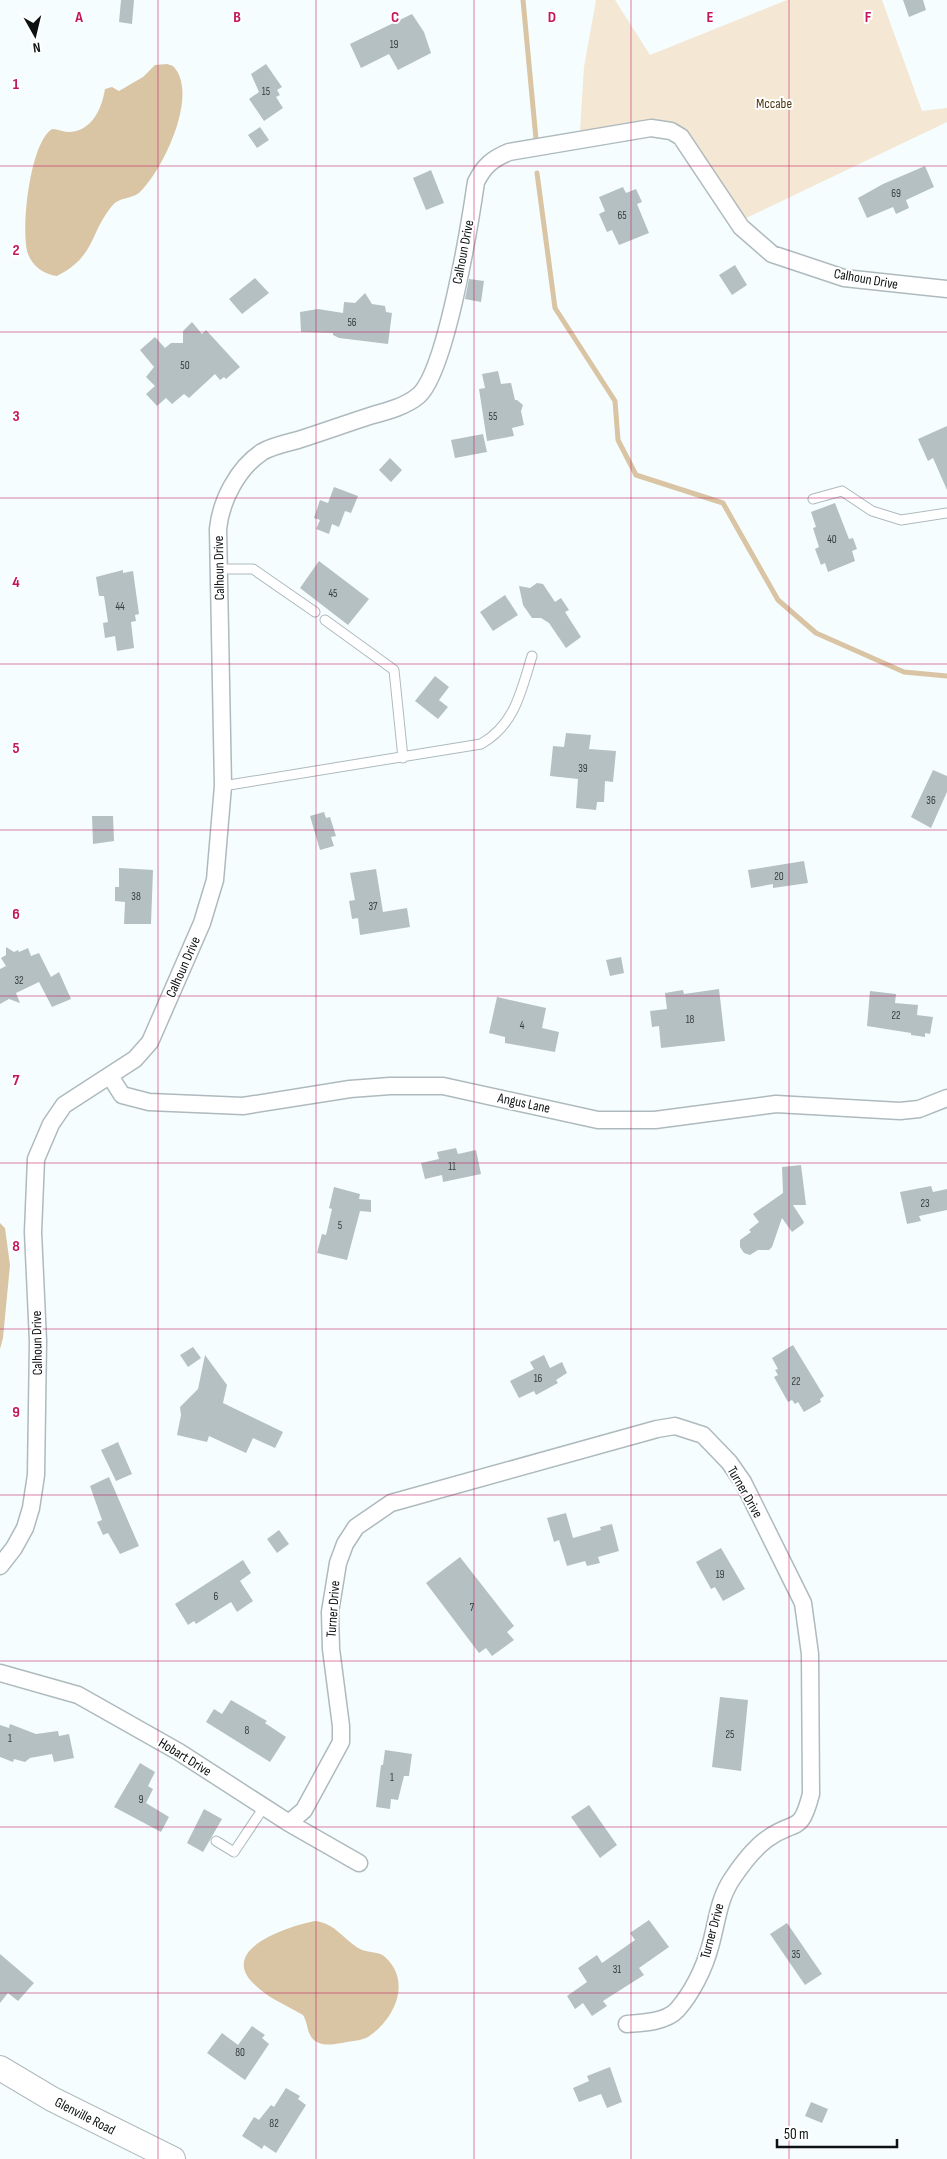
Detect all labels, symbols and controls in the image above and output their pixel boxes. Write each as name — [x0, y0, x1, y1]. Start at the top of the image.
text: A — [74, 8, 83, 27]
text: B — [233, 8, 241, 27]
text: C — [391, 8, 399, 27]
text: D — [548, 8, 556, 27]
text: E — [707, 8, 714, 27]
text: F — [865, 8, 872, 27]
north arrow — [10, 10, 60, 60]
text: N — [32, 38, 42, 56]
house number: 19 — [390, 38, 398, 51]
text: 1 — [13, 75, 20, 94]
house number: 15 — [262, 85, 270, 98]
park label: Mccabe — [756, 95, 792, 112]
house number: 69 — [891, 187, 901, 200]
house number: 65 — [617, 209, 627, 222]
street label: Calhoun Drive — [448, 219, 478, 285]
text: 2 — [12, 241, 20, 260]
street label: Calhoun Drive — [833, 265, 899, 293]
house number: 56 — [347, 316, 357, 329]
house number: 50 — [180, 359, 190, 372]
text: 3 — [12, 407, 20, 426]
house number: 55 — [489, 410, 497, 423]
house number: 40 — [827, 533, 837, 546]
street label: Calhoun Drive — [210, 535, 228, 601]
text: 4 — [12, 573, 20, 592]
house number: 45 — [328, 587, 338, 600]
house number: 44 — [115, 600, 125, 613]
text: 5 — [12, 739, 20, 758]
house number: 39 — [578, 762, 588, 775]
house number: 36 — [926, 794, 936, 807]
house number: 20 — [774, 870, 784, 883]
house number: 38 — [131, 890, 141, 903]
house number: 37 — [368, 900, 378, 913]
text: 6 — [12, 905, 20, 924]
street label: Calhoun Drive — [162, 934, 204, 1000]
house number: 32 — [14, 974, 24, 987]
house number: 22 — [891, 1009, 901, 1022]
house number: 18 — [686, 1013, 695, 1026]
house number: 4 — [520, 1019, 525, 1032]
text: 7 — [13, 1071, 20, 1090]
street label: Angus Lane — [495, 1089, 552, 1117]
house number: 11 — [448, 1160, 456, 1173]
house number: 23 — [920, 1197, 930, 1210]
house number: 5 — [338, 1219, 342, 1232]
text: 8 — [12, 1237, 20, 1256]
street label: Calhoun Drive — [28, 1310, 46, 1376]
house number: 16 — [534, 1372, 543, 1385]
house number: 22 — [791, 1375, 801, 1388]
text: 9 — [12, 1403, 20, 1422]
street label: Turner Drive — [723, 1463, 767, 1521]
house number: 19 — [716, 1568, 724, 1581]
street label: Turner Drive — [323, 1580, 343, 1638]
house number: 6 — [214, 1590, 219, 1603]
house number: 7 — [470, 1601, 475, 1614]
house number: 8 — [245, 1724, 250, 1737]
house number: 25 — [726, 1728, 734, 1741]
house number: 1 — [8, 1732, 12, 1745]
street label: Hobart Drive — [155, 1734, 215, 1780]
house number: 1 — [390, 1771, 394, 1784]
house number: 9 — [139, 1793, 144, 1806]
street label: Turner Drive — [696, 1901, 728, 1961]
house number: 35 — [791, 1948, 801, 1961]
house number: 31 — [613, 1963, 621, 1976]
house number: 80 — [235, 2046, 245, 2059]
street label: Glenville Road — [52, 2094, 118, 2139]
scale bar — [777, 2116, 897, 2148]
house number: 82 — [269, 2117, 279, 2130]
text: 50 m — [784, 2125, 809, 2144]

